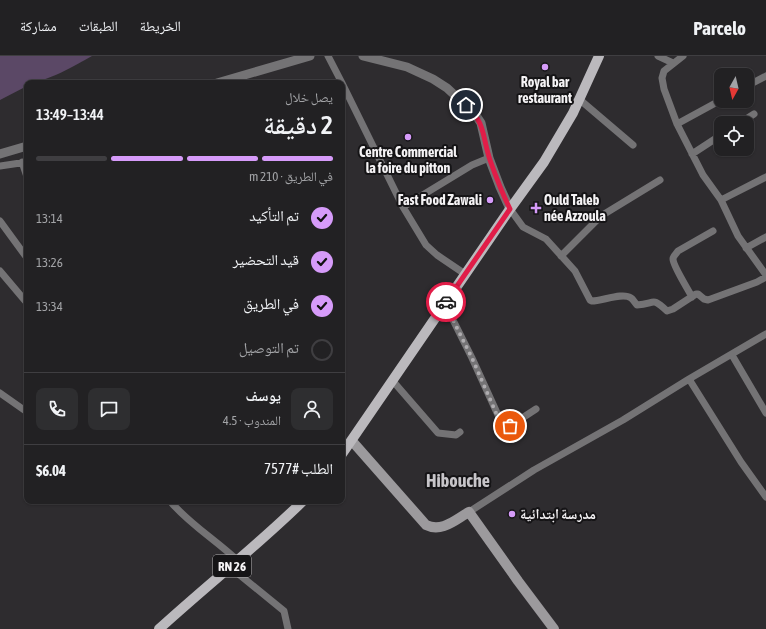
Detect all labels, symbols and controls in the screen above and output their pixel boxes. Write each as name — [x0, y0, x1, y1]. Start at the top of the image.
text: Parcelo — [693, 17, 746, 39]
text: مشاركة — [20, 18, 57, 34]
text: الطبقات — [79, 18, 118, 34]
text: الخريطة — [140, 18, 181, 34]
marker: Royal bar restaurant — [540, 62, 550, 72]
north arrow — [714, 68, 754, 108]
map controls — [714, 68, 754, 156]
place label: Royal bar restaurant — [518, 74, 572, 106]
pin — [449, 88, 483, 122]
text: يصل خلال — [285, 90, 333, 105]
icon: home — [455, 94, 477, 116]
text: 13:44–13:49 — [36, 106, 104, 123]
text: 2 دقيقة — [263, 110, 333, 140]
button: locate — [714, 116, 754, 156]
marker: Centre Commercial la foire du pitton — [403, 132, 413, 142]
place label: Centre Commercial la foire du pitton — [359, 144, 457, 176]
text: في الطريق · 210 m — [249, 169, 333, 184]
place label: Fast Food Zawali — [398, 192, 482, 208]
place label: Ould Taleb née Azzoula — [544, 192, 606, 224]
marker: Fast Food Zawali — [485, 195, 495, 205]
marker: Ould Taleb née Azzoula — [531, 203, 541, 213]
text: تم التأكيد — [249, 207, 299, 224]
icon: check — [311, 207, 333, 229]
text: 13:14 — [36, 211, 63, 226]
text: قيد التحضير — [233, 251, 299, 268]
icon: check — [311, 251, 333, 273]
text: 13:26 — [36, 255, 63, 270]
courier — [426, 282, 466, 322]
icon: car — [435, 291, 457, 313]
text: في الطريق — [243, 295, 299, 312]
icon: check — [311, 295, 333, 317]
text: 13:34 — [36, 299, 63, 314]
text: تم التوصيل — [239, 339, 299, 356]
text: يوسف — [246, 387, 281, 404]
button: phone — [36, 388, 78, 430]
button: chat — [88, 388, 130, 430]
button: person — [291, 388, 333, 430]
pin — [493, 409, 527, 443]
text: المندوب · 4.5 — [223, 413, 281, 428]
icon: bag — [499, 415, 521, 437]
text: الطلب #7577 — [264, 460, 333, 477]
text: $6.04 — [36, 462, 66, 479]
district label: Hibouche — [426, 470, 490, 491]
place label: مدرسة ابتدائية — [520, 506, 596, 523]
marker: مدرسة ابتدائية — [507, 509, 517, 519]
road number: RN 26 — [213, 555, 251, 577]

